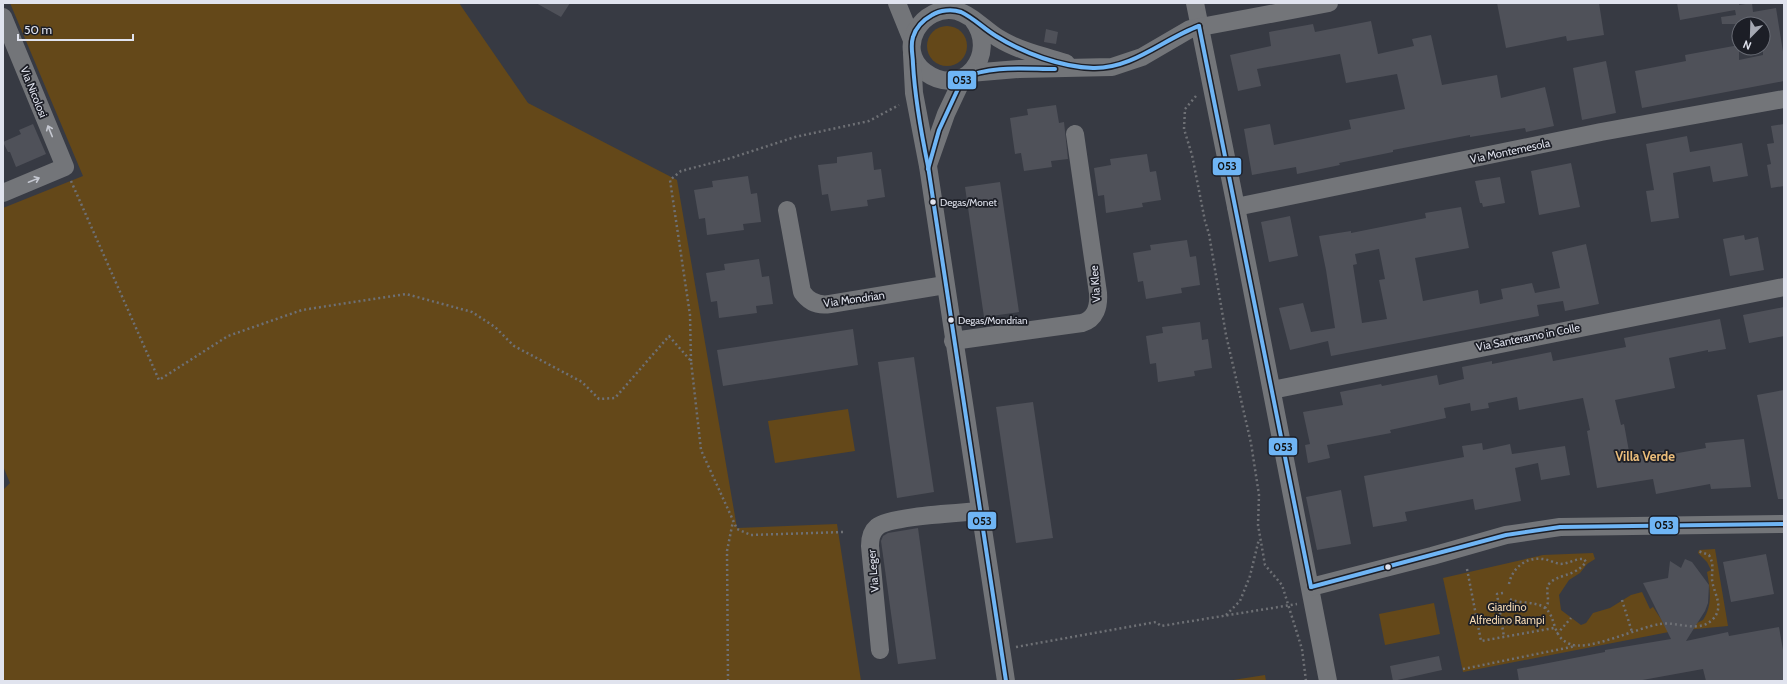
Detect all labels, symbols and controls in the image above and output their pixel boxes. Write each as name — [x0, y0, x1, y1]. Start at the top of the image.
scale bar — [18, 16, 133, 42]
north arrow — [1731, 16, 1771, 56]
text: 50 m — [24, 22, 52, 37]
text: N — [1741, 37, 1753, 53]
street label: Via Nicolosi — [17, 64, 51, 120]
line badge: 053 — [947, 70, 977, 90]
text: 053 — [952, 73, 972, 87]
one-way arrow — [46, 126, 53, 138]
street label: Via Montemesola — [1469, 136, 1552, 166]
line badge: 053 — [1212, 157, 1242, 176]
text: 053 — [1217, 159, 1237, 173]
one-way arrow — [27, 176, 39, 183]
place label: Degas/Monet — [940, 196, 998, 209]
marker: Degas/Monet — [928, 197, 938, 207]
street label: Via Klee — [1087, 265, 1103, 303]
street label: Via Mondrian — [823, 288, 885, 310]
place label: Degas/Mondrian — [958, 314, 1028, 327]
marker: Degas/Mondrian — [946, 315, 956, 325]
street label: Via Santeramo in Colle — [1475, 320, 1582, 354]
line badge: 053 — [1268, 437, 1298, 456]
text: 053 — [1273, 440, 1293, 454]
district label: Villa Verde — [1615, 448, 1675, 464]
line badge: 053 — [967, 511, 997, 530]
text: 053 — [972, 514, 992, 528]
line badge: 053 — [1649, 516, 1679, 535]
text: 053 — [1654, 518, 1674, 532]
street label: Via Leger — [864, 549, 882, 593]
unlabelled marker — [1383, 562, 1393, 572]
park label: Giardino Alfredino Rampi — [1470, 600, 1544, 627]

